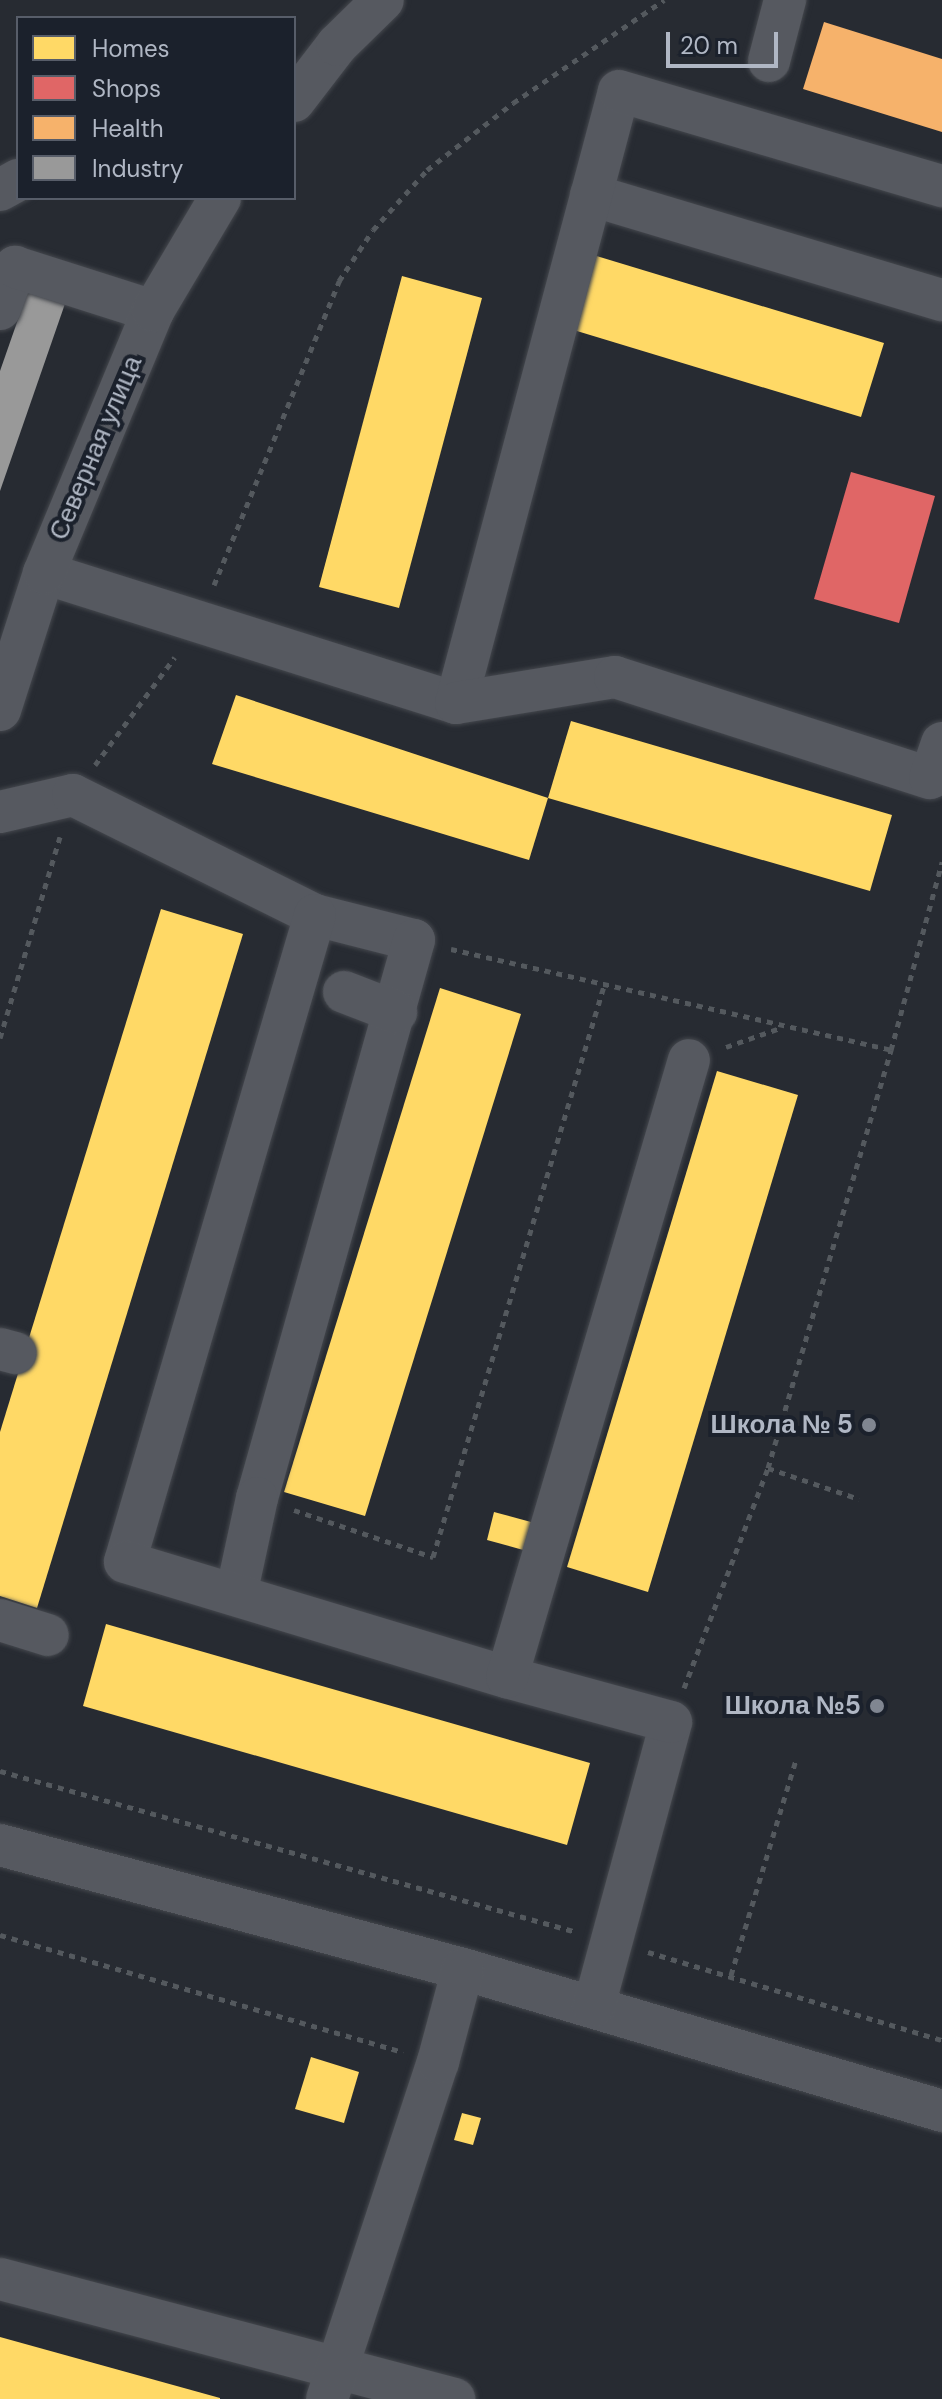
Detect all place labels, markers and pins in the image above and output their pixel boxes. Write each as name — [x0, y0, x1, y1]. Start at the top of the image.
place label: Школа № 5 — [711, 1409, 853, 1441]
marker: Школа № 5 — [860, 1416, 878, 1434]
place label: Школа №5 — [725, 1690, 861, 1722]
marker: Школа №5 — [868, 1697, 886, 1715]

